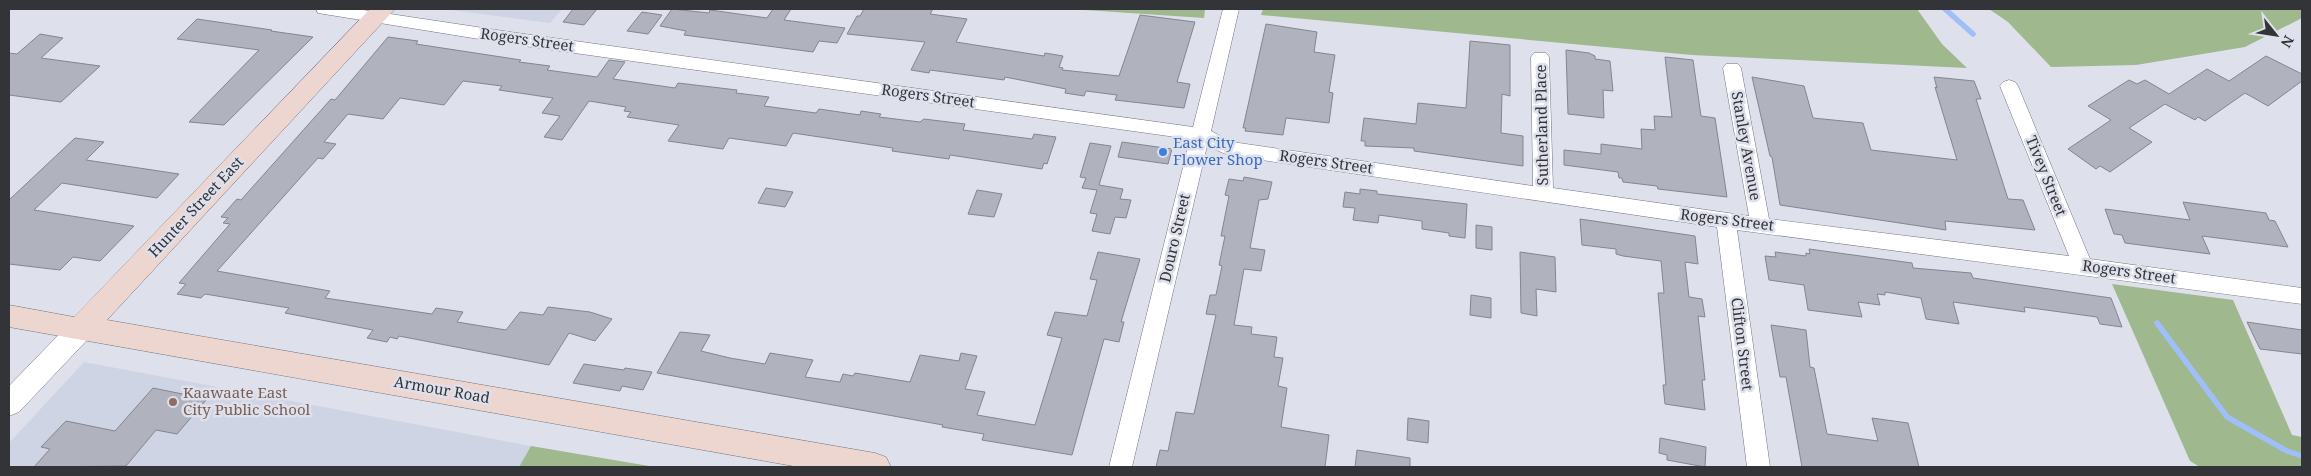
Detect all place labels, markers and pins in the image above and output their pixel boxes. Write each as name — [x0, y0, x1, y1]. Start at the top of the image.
place label: East City Flower Shop — [1173, 132, 1263, 169]
marker: East City Flower Shop — [1157, 146, 1169, 158]
place label: Kaawaate East City Public School — [183, 382, 311, 419]
marker: Kaawaate East City Public School — [167, 396, 179, 408]

